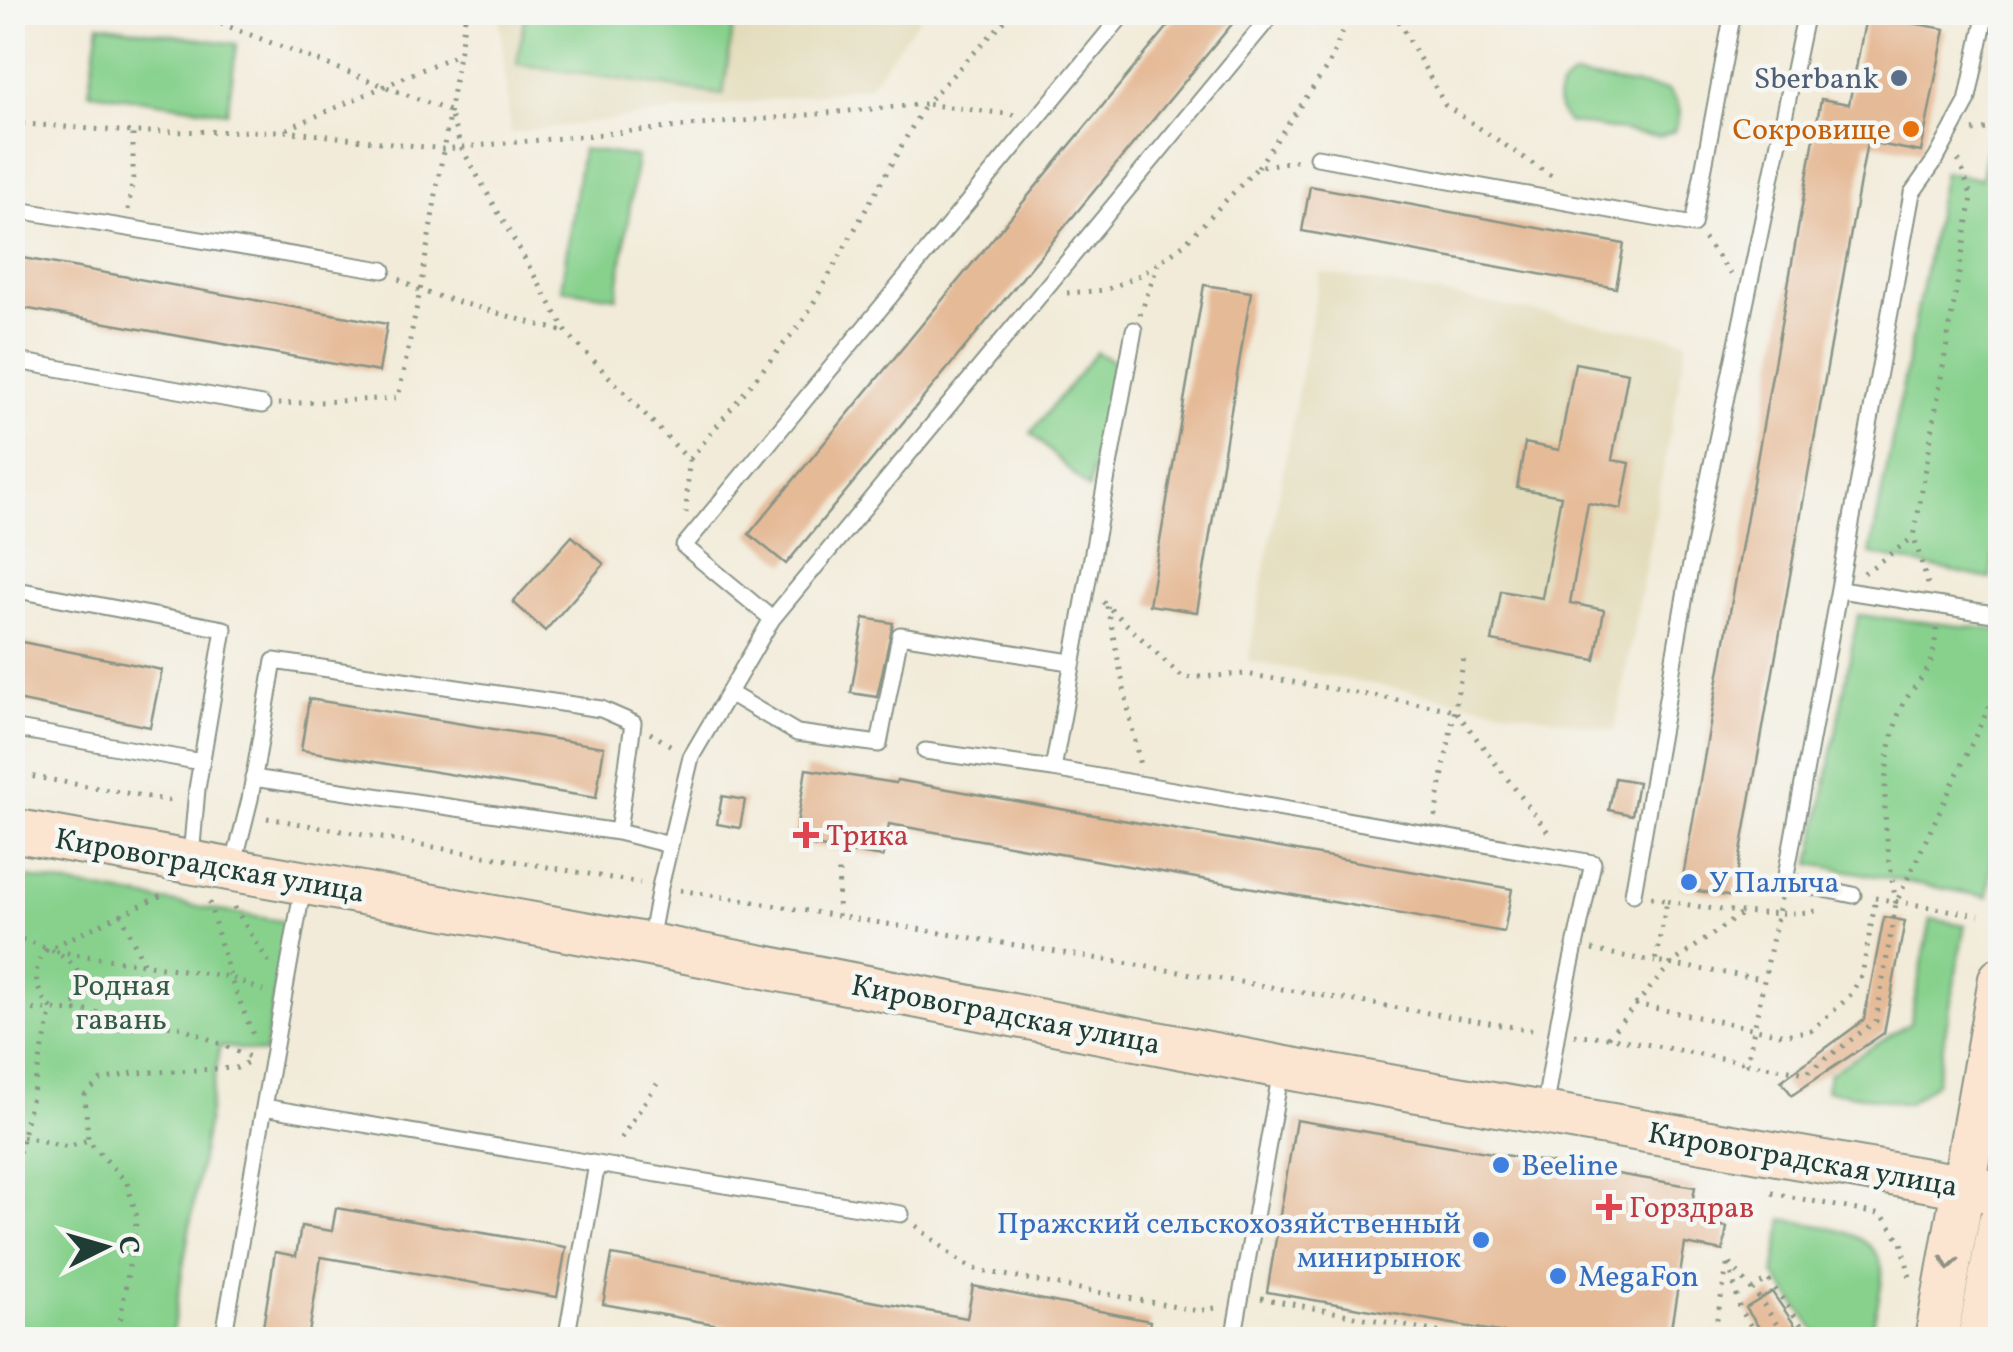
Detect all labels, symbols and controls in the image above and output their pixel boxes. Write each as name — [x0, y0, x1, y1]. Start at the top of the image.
place label: Sberbank — [1754, 59, 1879, 101]
marker: Sberbank — [1888, 67, 1910, 89]
place label: Сокровище — [1733, 110, 1891, 152]
marker: Сокровище — [1900, 118, 1922, 140]
place label: Трика — [826, 816, 909, 858]
street label: Кировоградская улица — [52, 819, 368, 915]
marker: Трика — [795, 824, 817, 846]
place label: У Палыча — [1709, 863, 1839, 905]
marker: У Палыча — [1678, 871, 1700, 893]
street label: Кировоградская улица — [848, 965, 1164, 1067]
park label: Родная гавань — [72, 966, 170, 1042]
street label: Кировоградская улица — [1645, 1113, 1961, 1209]
place label: Beeline — [1521, 1146, 1618, 1188]
marker: Beeline — [1490, 1154, 1512, 1176]
place label: Горздрав — [1629, 1188, 1754, 1230]
marker: Горздрав — [1598, 1196, 1620, 1218]
north arrow — [55, 1197, 155, 1297]
place label: Пражский сельскохозяйственный минирынок — [997, 1204, 1461, 1280]
marker: Пражский сельскохозяйственный минирынок — [1470, 1229, 1492, 1251]
text: С — [107, 1234, 148, 1256]
one-way arrow — [1939, 1255, 1960, 1271]
place label: MegaFon — [1578, 1257, 1699, 1299]
marker: MegaFon — [1547, 1265, 1569, 1287]

